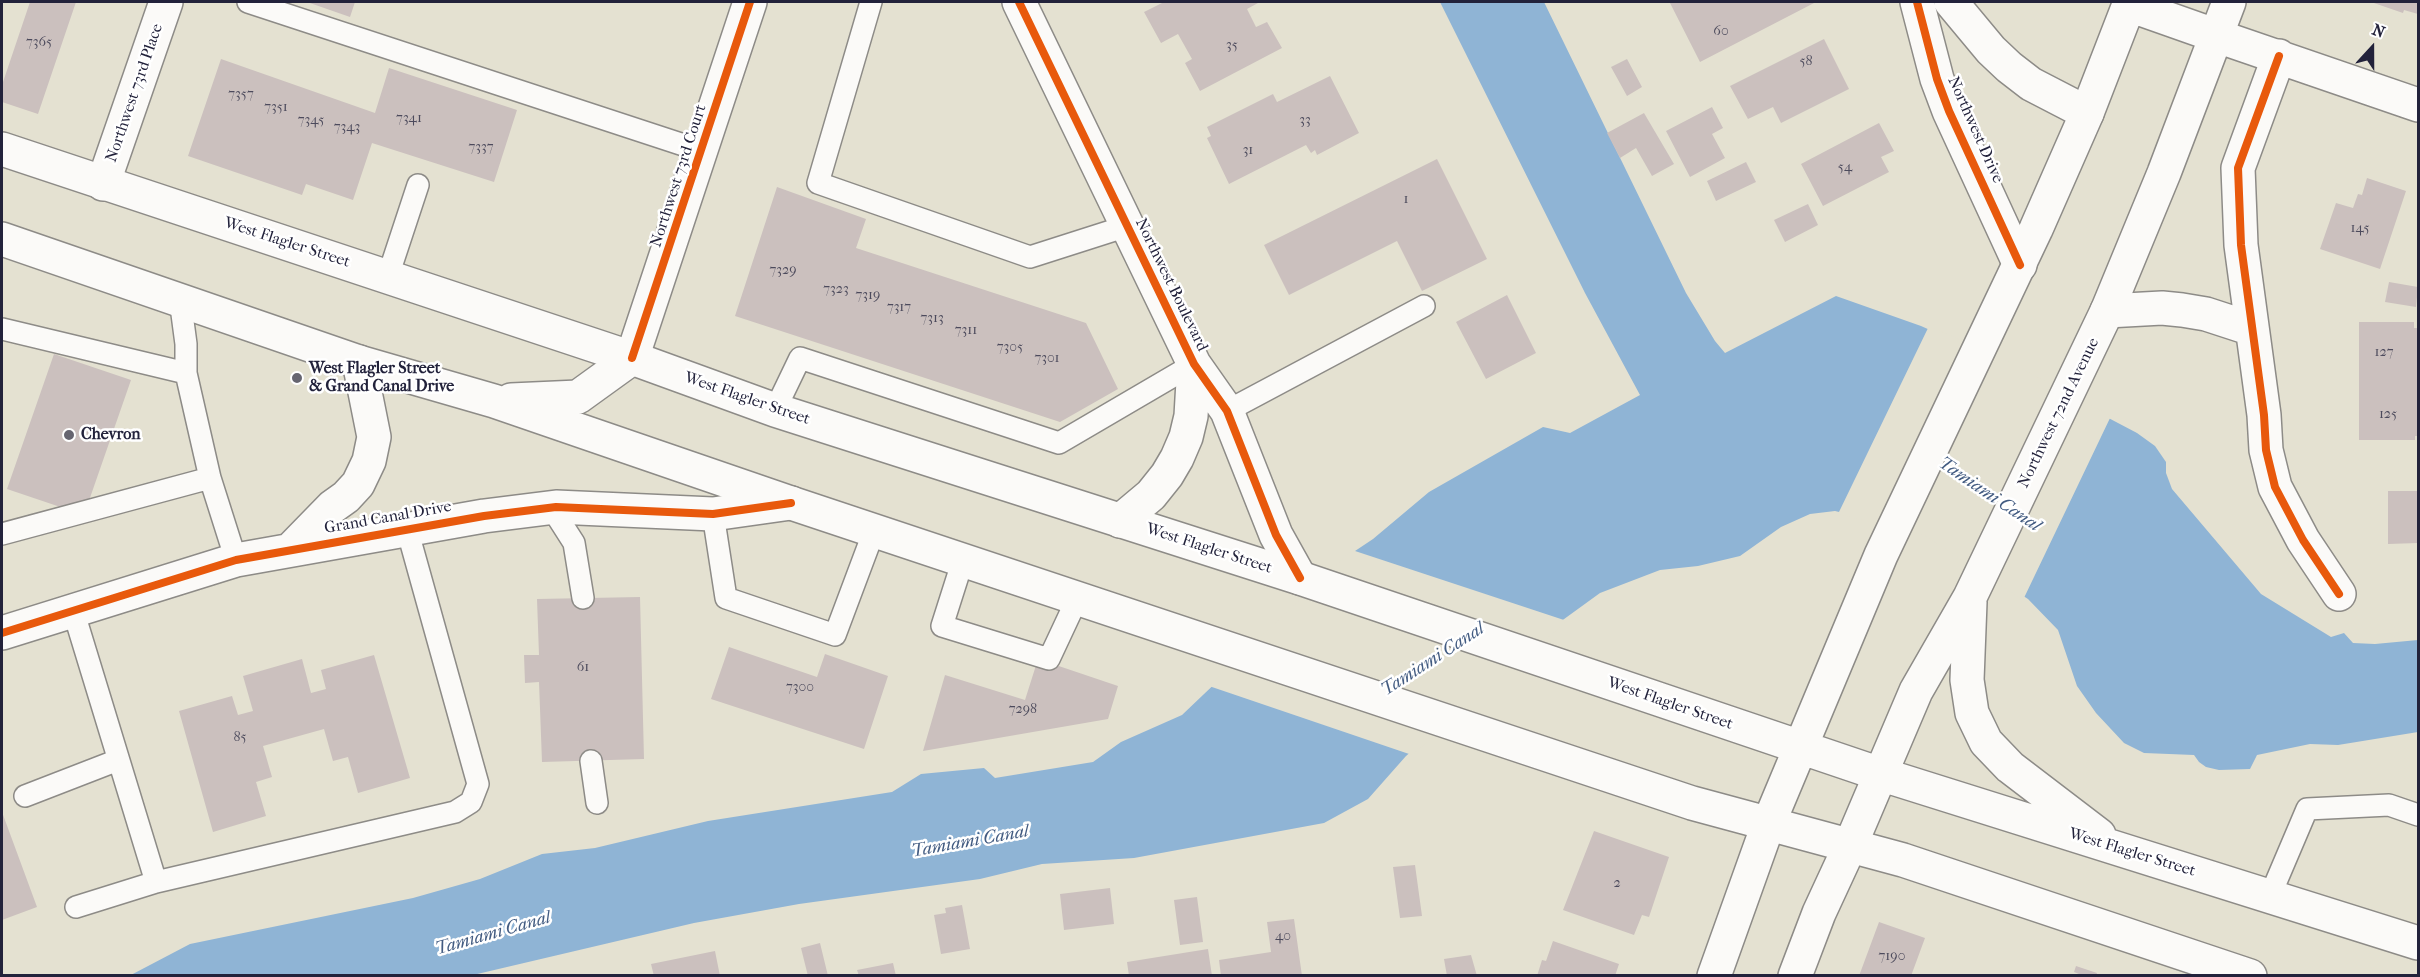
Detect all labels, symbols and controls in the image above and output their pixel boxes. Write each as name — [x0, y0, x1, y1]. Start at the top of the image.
north arrow — [2342, 18, 2402, 78]
text: N — [2370, 20, 2388, 42]
street label: Northwest 73rd Place — [102, 21, 168, 165]
house number: 60 — [1713, 24, 1729, 40]
house number: 7365 — [26, 35, 52, 51]
house number: 35 — [1226, 38, 1238, 54]
house number: 58 — [1799, 54, 1813, 70]
street label: Northwest Drive — [1943, 74, 2007, 186]
house number: 7357 — [228, 87, 254, 103]
house number: 7351 — [264, 100, 288, 116]
street label: Northwest 73rd Court — [647, 102, 711, 250]
house number: 7341 — [396, 111, 422, 127]
house number: 7345 — [298, 113, 324, 129]
house number: 33 — [1299, 113, 1311, 129]
house number: 7343 — [334, 120, 360, 136]
house number: 7337 — [469, 140, 493, 156]
house number: 31 — [1243, 143, 1253, 159]
house number: 54 — [1838, 160, 1852, 176]
house number: 1 — [1404, 192, 1408, 208]
street label: West Flagler Street — [222, 214, 352, 272]
street label: Northwest Boulevard — [1130, 215, 1212, 355]
house number: 145 — [2351, 221, 2369, 237]
house number: 7329 — [769, 263, 797, 279]
house number: 7323 — [823, 282, 849, 298]
house number: 7319 — [856, 288, 880, 304]
house number: 7317 — [887, 300, 911, 316]
house number: 7313 — [920, 311, 944, 327]
house number: 7311 — [955, 323, 977, 339]
street label: Northwest 72nd Avenue — [2014, 335, 2104, 491]
house number: 7305 — [997, 340, 1023, 356]
house number: 127 — [2375, 345, 2393, 361]
house number: 7301 — [1034, 351, 1060, 367]
place label: West Flagler Street & Grand Canal Drive — [309, 359, 454, 397]
street label: West Flagler Street — [682, 369, 812, 429]
marker: West Flagler Street & Grand Canal Drive — [290, 371, 304, 385]
house number: 125 — [2379, 407, 2397, 423]
place label: Chevron — [81, 425, 140, 445]
marker: Chevron — [62, 428, 76, 442]
water label: Tamiami Canal — [1934, 453, 2044, 537]
street label: Grand Canal Drive — [323, 497, 453, 539]
street label: West Flagler Street — [1144, 520, 1274, 578]
water label: Tamiami Canal — [1377, 619, 1489, 701]
house number: 61 — [577, 660, 589, 676]
street label: West Flagler Street — [1605, 674, 1735, 734]
house number: 7300 — [786, 680, 814, 696]
house number: 7298 — [1009, 702, 1037, 718]
house number: 85 — [233, 730, 247, 746]
water label: Tamiami Canal — [910, 821, 1030, 863]
street label: West Flagler Street — [2066, 825, 2198, 881]
house number: 2 — [1613, 876, 1621, 892]
water label: Tamiami Canal — [433, 907, 553, 961]
house number: 40 — [1275, 929, 1291, 945]
house number: 7190 — [1879, 949, 1905, 965]

